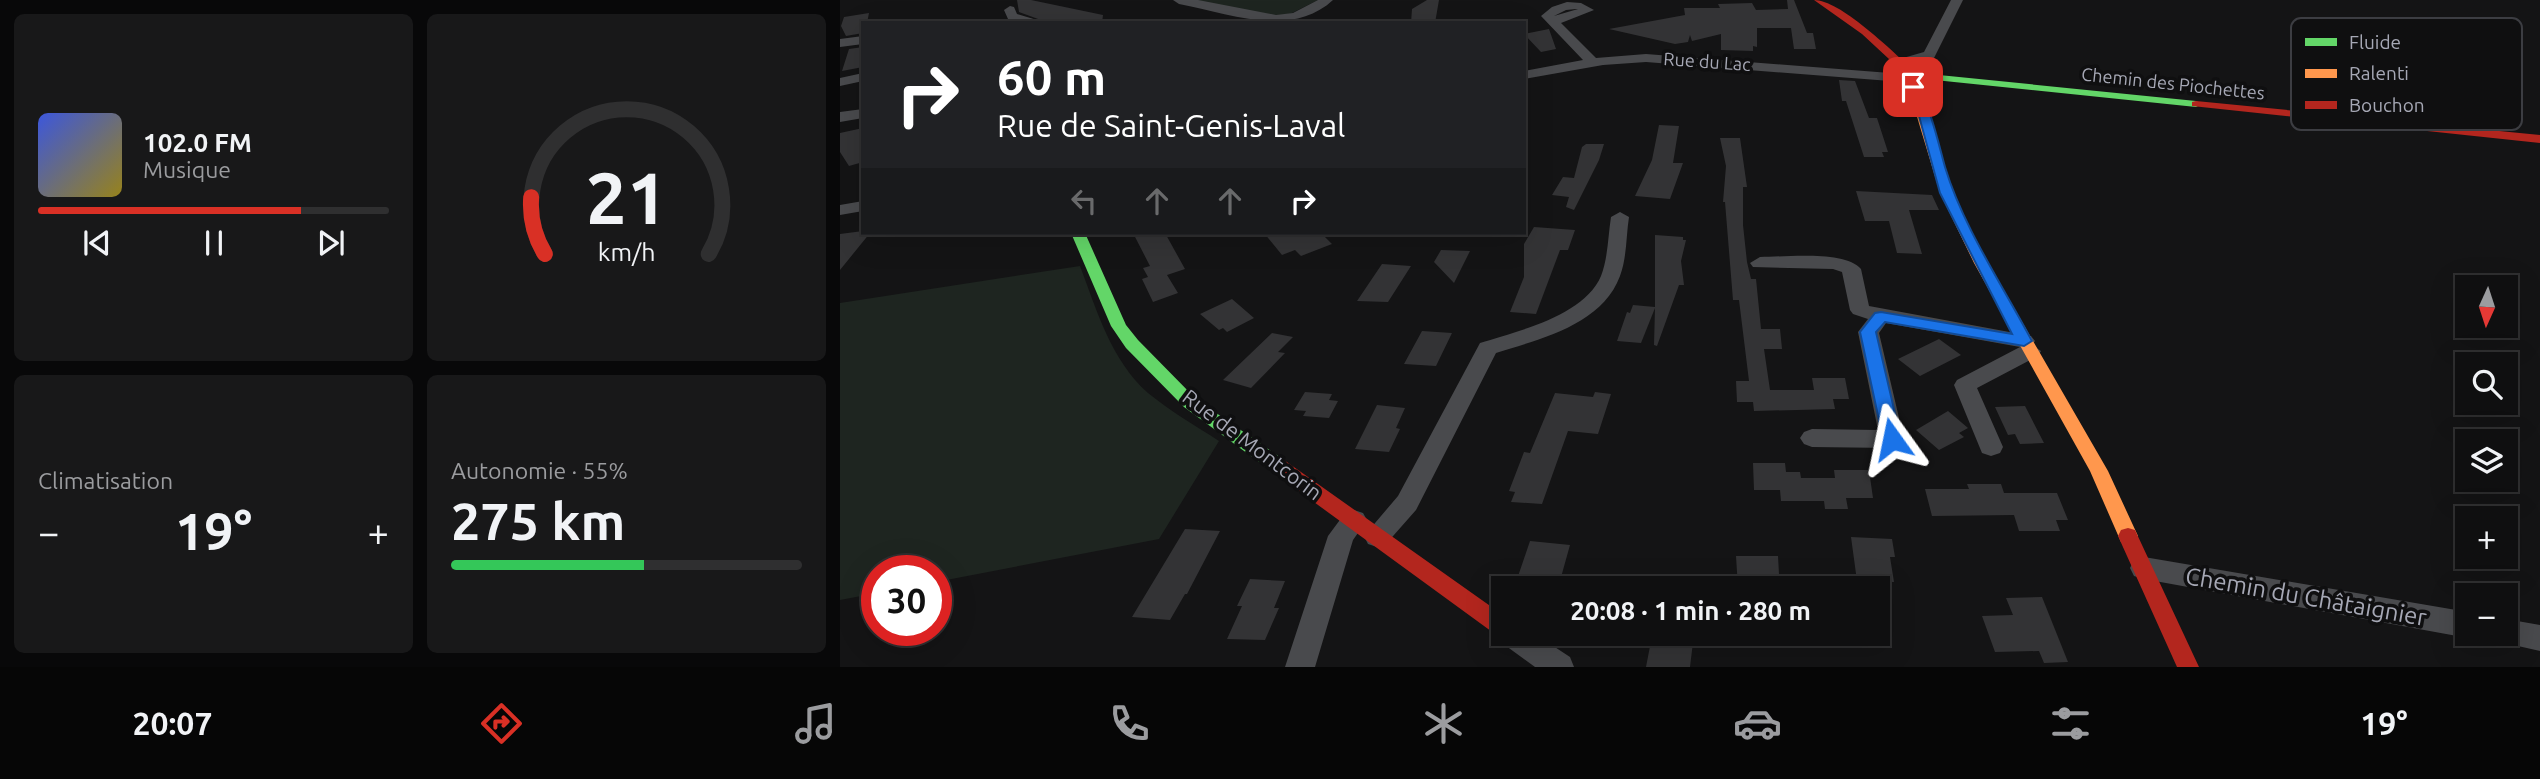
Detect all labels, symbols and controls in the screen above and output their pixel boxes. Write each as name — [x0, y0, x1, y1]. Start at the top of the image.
legend — [2291, 18, 2522, 130]
text: Fluide — [2349, 31, 2401, 53]
street label: Rue du Lac — [1663, 48, 1751, 74]
icon: right — [882, 49, 973, 140]
text: 60 m — [997, 49, 1106, 104]
pin — [1883, 57, 1943, 117]
text: Ralenti — [2349, 62, 2409, 84]
street label: Chemin des Piochettes — [2081, 63, 2266, 103]
icon: arrive — [1894, 68, 1932, 106]
text: Bouchon — [2349, 94, 2425, 116]
text: Rue de Saint-Genis-Laval — [997, 107, 1345, 143]
text: 102.0 FM — [143, 128, 252, 157]
text: 21 — [585, 156, 668, 238]
text: Musique — [143, 157, 231, 182]
icon: left — [1065, 182, 1103, 220]
icon: ahead — [1138, 182, 1176, 220]
icon: ahead — [1211, 182, 1249, 220]
icon: right — [1284, 182, 1322, 220]
icon: previous — [78, 224, 116, 262]
icon: pause — [195, 224, 233, 262]
icon: next — [312, 224, 350, 262]
text: km/h — [598, 238, 655, 266]
north arrow — [2455, 275, 2518, 338]
map controls — [2455, 275, 2518, 646]
button: search — [2455, 352, 2518, 415]
street label: Rue de Montcorin — [1178, 384, 1327, 504]
position arrow — [1855, 402, 1929, 476]
button: layers — [2455, 429, 2518, 492]
text: Autonomie · 55% — [451, 458, 628, 483]
text: Climatisation — [38, 468, 173, 493]
text: 275 km — [451, 492, 625, 550]
text: 19° — [175, 502, 252, 560]
button: + — [2455, 506, 2518, 569]
text: − — [38, 511, 59, 553]
text: + — [368, 511, 389, 553]
speed limit sign: 30 — [861, 555, 952, 646]
street label: Chemin du Châtaignier — [2183, 562, 2429, 631]
button: − — [2455, 583, 2518, 646]
text: 20:08 · 1 min · 280 m — [1570, 596, 1811, 625]
icon: directions — [477, 699, 526, 748]
icon: music — [791, 699, 840, 748]
icon: phone — [1105, 699, 1154, 748]
icon: climate — [1419, 699, 1468, 748]
icon: car — [1733, 699, 1782, 748]
icon: filters — [2046, 699, 2095, 748]
text: 20:07 — [132, 705, 212, 741]
text: 19° — [2360, 705, 2408, 741]

